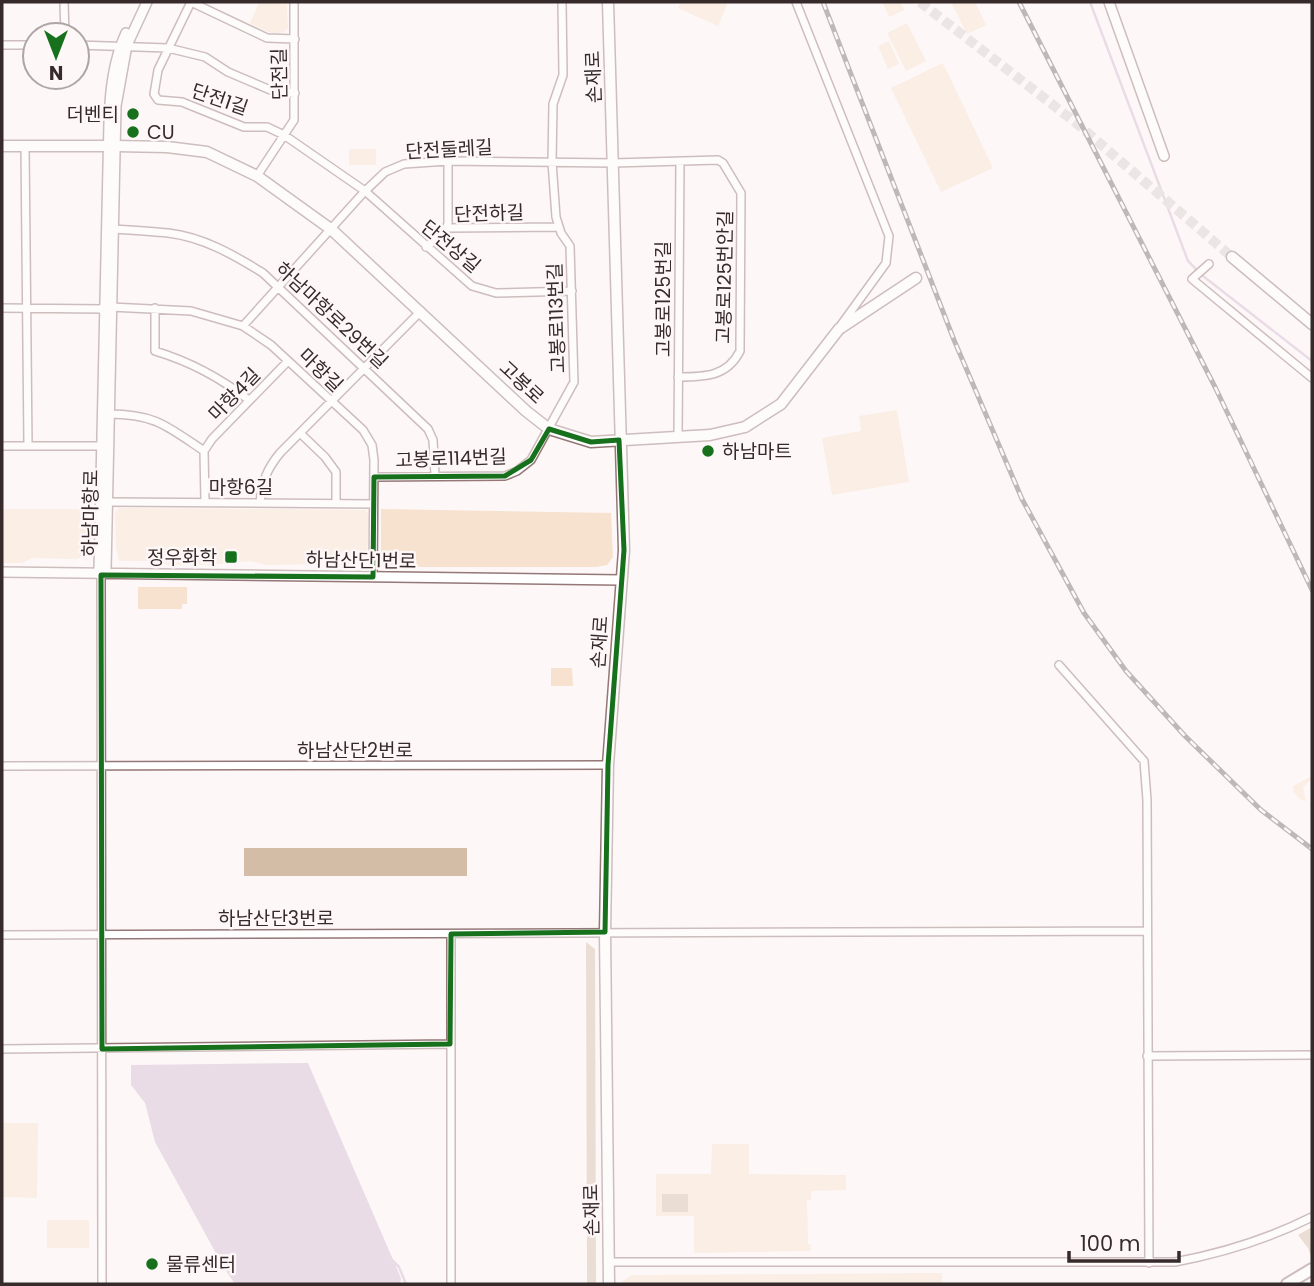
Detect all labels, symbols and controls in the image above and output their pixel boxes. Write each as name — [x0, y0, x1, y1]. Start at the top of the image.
north arrow — [21, 21, 91, 91]
street label: 단전길 — [266, 48, 293, 100]
street label: 손재로 — [579, 50, 608, 104]
text: N — [49, 59, 63, 86]
street label: 단전1길 — [188, 77, 252, 122]
place label: 더벤티 — [67, 101, 119, 128]
marker: 더벤티 — [125, 106, 141, 122]
place label: CU — [147, 119, 175, 146]
marker: CU — [125, 124, 141, 140]
street label: 단전둘레길 — [405, 134, 493, 165]
street label: 단전하길 — [454, 199, 524, 228]
street label: 고봉로125번안길 — [710, 210, 739, 344]
street label: 단전상길 — [415, 214, 486, 279]
street label: 고봉로125번길 — [650, 241, 677, 357]
street label: 하남마항로29번길 — [269, 256, 394, 375]
street label: 고봉로113번길 — [541, 262, 572, 374]
street label: 마항길 — [292, 342, 349, 398]
street label: 고봉로 — [493, 355, 550, 410]
street label: 마항4길 — [202, 362, 266, 427]
place label: 하남마트 — [722, 438, 792, 465]
street label: 고봉로114번길 — [395, 443, 507, 474]
marker: 하남마트 — [700, 443, 716, 459]
street label: 하남마항로 — [76, 469, 105, 557]
street label: 마항6길 — [209, 474, 273, 501]
place label: 정우화학 — [147, 544, 218, 571]
street label: 하남산단1번로 — [305, 546, 417, 575]
marker: 정우화학 — [223, 549, 239, 565]
street label: 손재로 — [584, 615, 615, 669]
street label: 하남산단2번로 — [297, 737, 413, 764]
street label: 하남산단3번로 — [218, 905, 334, 932]
street label: 손재로 — [578, 1184, 605, 1236]
scale bar — [1069, 1220, 1179, 1264]
text: 100 m — [1080, 1229, 1140, 1258]
place label: 물류센터 — [166, 1251, 236, 1278]
marker: 물류센터 — [144, 1256, 160, 1272]

